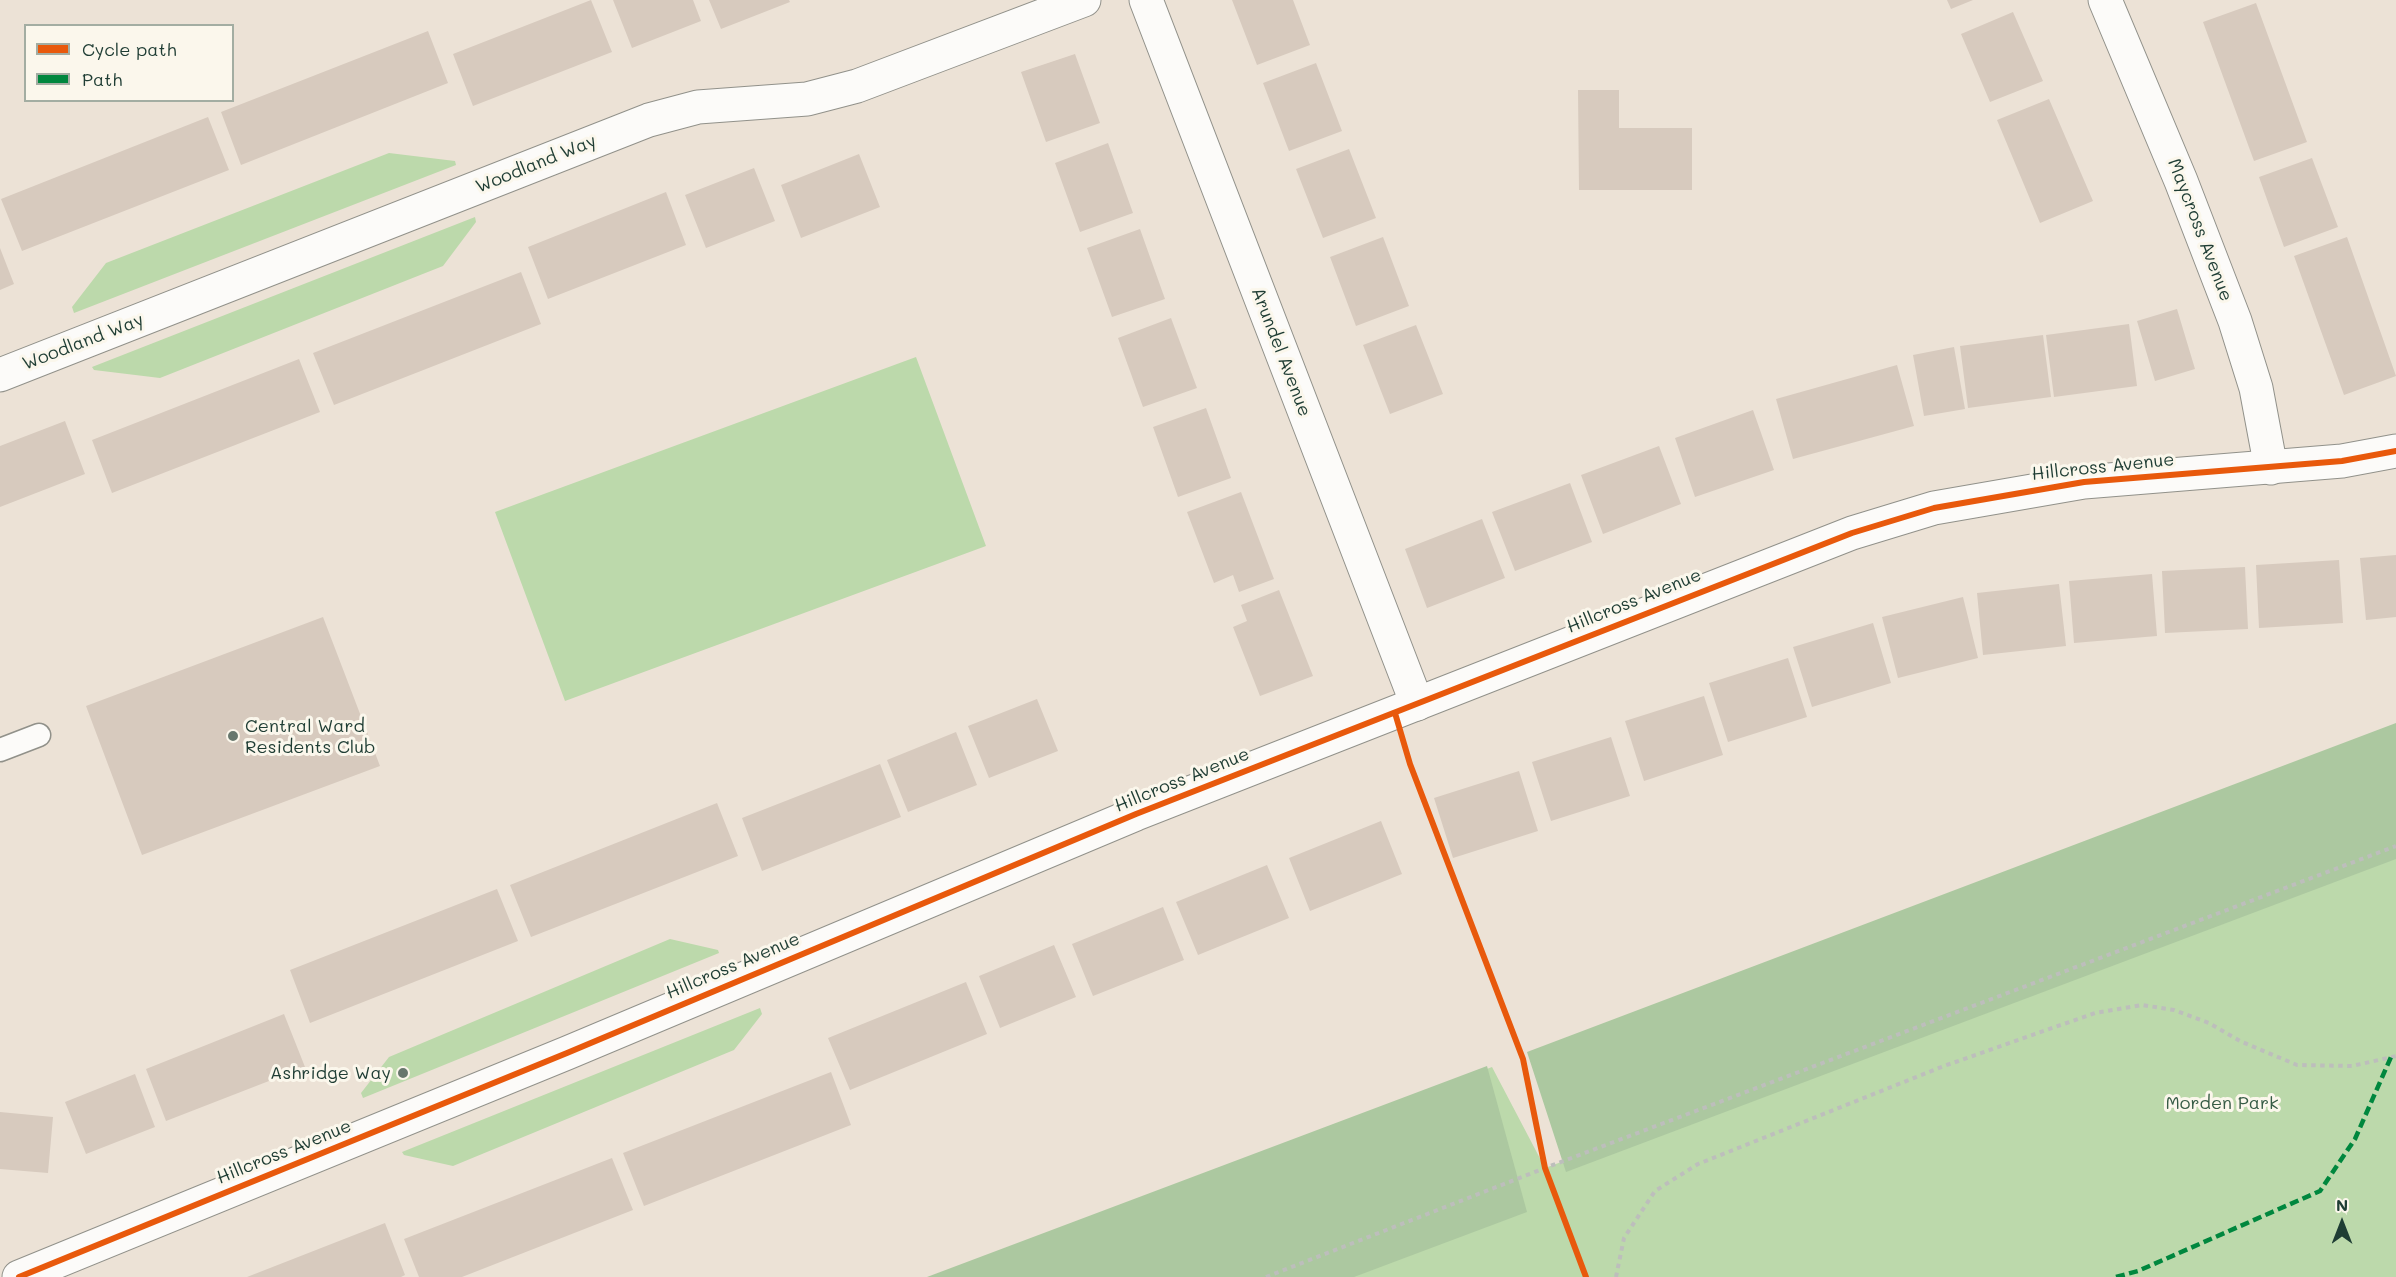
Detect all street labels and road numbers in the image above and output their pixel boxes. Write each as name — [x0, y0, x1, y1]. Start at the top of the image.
street label: Woodland Way — [473, 130, 599, 198]
street label: Maycross Avenue — [2163, 156, 2237, 304]
street label: Arundel Avenue — [1246, 284, 1316, 420]
street label: Woodland Way — [19, 309, 147, 375]
street label: Hillcross Avenue — [2031, 449, 2175, 485]
street label: Hillcross Avenue — [1564, 564, 1704, 638]
street label: Hillcross Avenue — [1112, 743, 1252, 817]
street label: Hillcross Avenue — [663, 928, 803, 1004]
street label: Hillcross Avenue — [214, 1115, 354, 1189]

